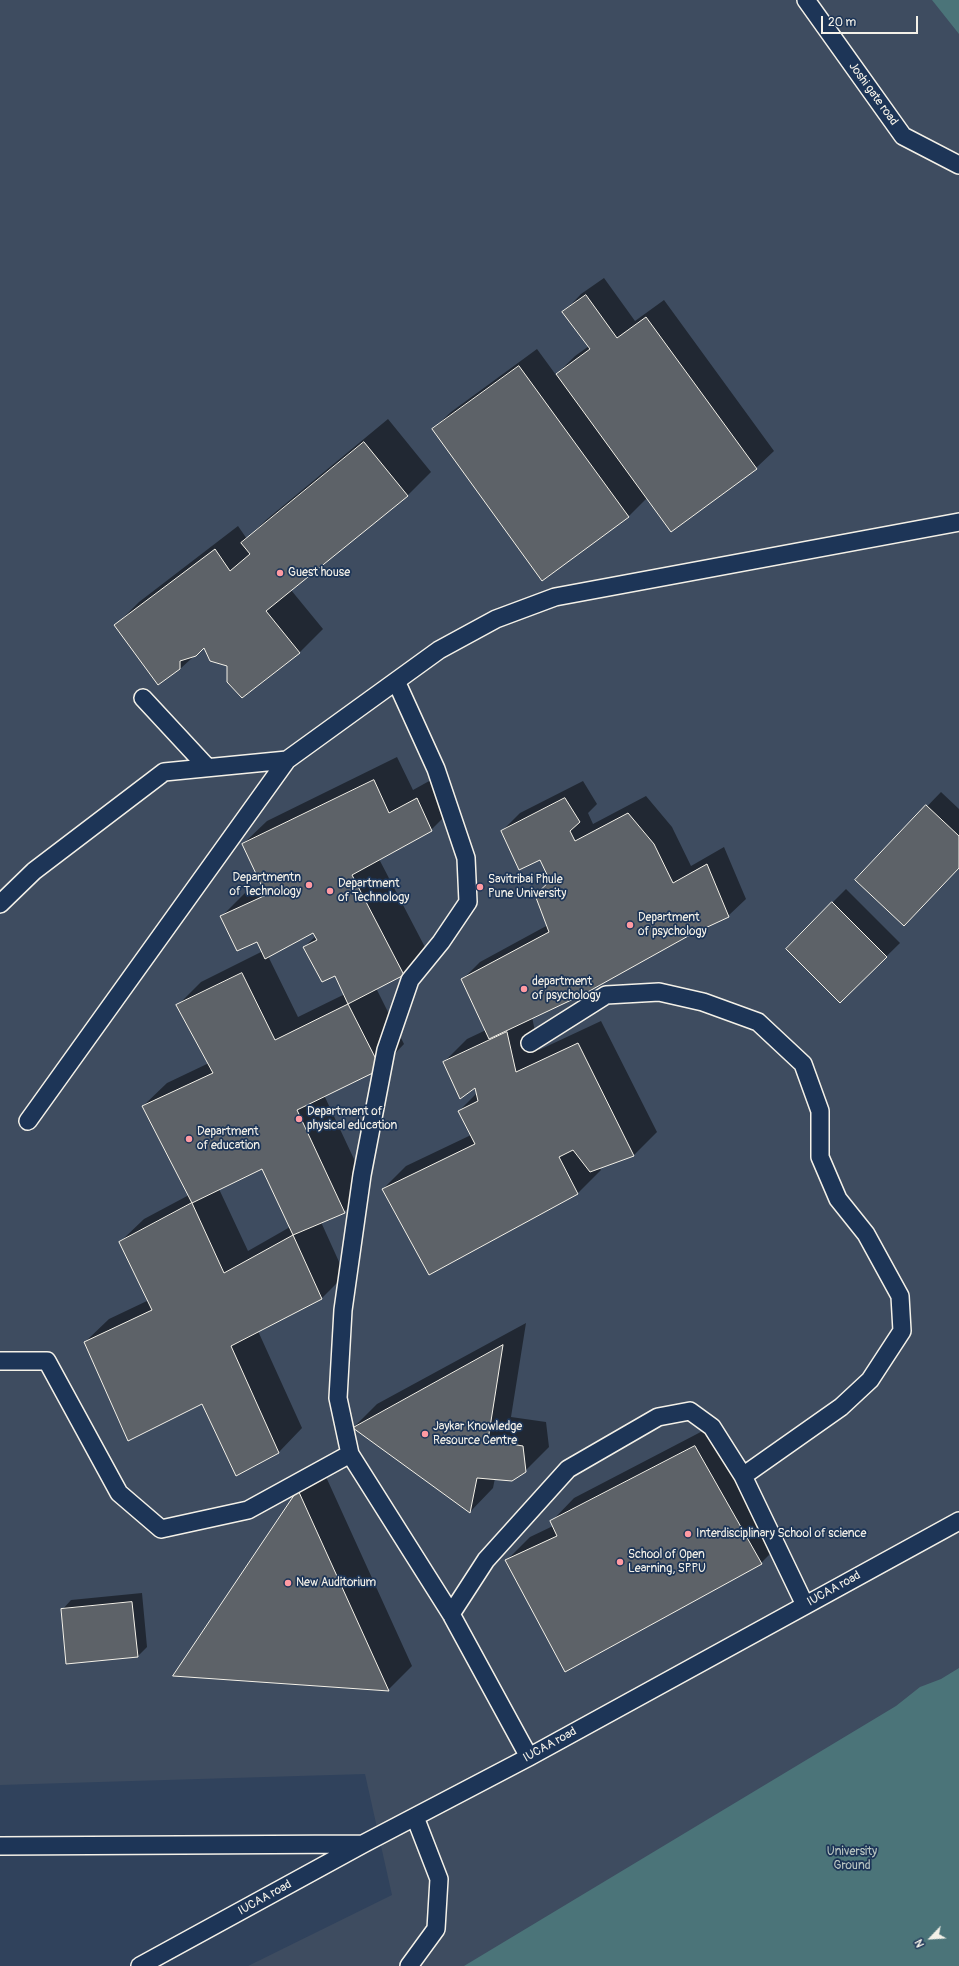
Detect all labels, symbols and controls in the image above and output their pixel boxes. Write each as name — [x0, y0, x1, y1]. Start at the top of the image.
scale bar — [823, 8, 920, 34]
text: 20 m — [828, 15, 856, 30]
street label: Joshi gate road — [845, 60, 901, 128]
place label: Guest house — [288, 566, 350, 580]
marker: Guest house — [275, 568, 285, 578]
place label: Departmentn of Technology — [230, 871, 301, 899]
place label: Savitribai Phule Pune University — [488, 873, 566, 901]
place label: Department of Technology — [338, 877, 409, 905]
marker: Departmentn of Technology — [304, 880, 314, 890]
marker: Savitribai Phule Pune University — [475, 882, 485, 892]
marker: Department of Technology — [325, 886, 335, 896]
place label: Department of psychology — [638, 911, 707, 939]
marker: Department of psychology — [625, 920, 635, 930]
place label: department of psychology — [532, 975, 601, 1003]
marker: department of psychology — [519, 984, 529, 994]
place label: Department of physical education — [307, 1105, 397, 1133]
marker: Department of physical education — [294, 1114, 304, 1124]
place label: Department of education — [197, 1125, 260, 1153]
marker: Department of education — [184, 1134, 194, 1144]
place label: Jaykar Knowledge Resource Centre — [433, 1420, 522, 1448]
marker: Jaykar Knowledge Resource Centre — [420, 1429, 430, 1439]
place label: Interdisciplinary School of science — [696, 1527, 866, 1541]
marker: Interdisciplinary School of science — [683, 1529, 693, 1539]
place label: School of Open Learning, SPPU — [628, 1548, 706, 1576]
marker: School of Open Learning, SPPU — [615, 1557, 625, 1567]
street label: IUCAA road — [805, 1568, 863, 1610]
place label: New Auditorium — [296, 1576, 376, 1590]
marker: New Auditorium — [283, 1578, 293, 1588]
street label: IUCAA road — [521, 1724, 579, 1766]
park label: University Ground — [827, 1845, 877, 1873]
street label: IUCAA road — [236, 1877, 294, 1919]
north arrow — [911, 1918, 951, 1958]
text: N — [912, 1937, 927, 1949]

